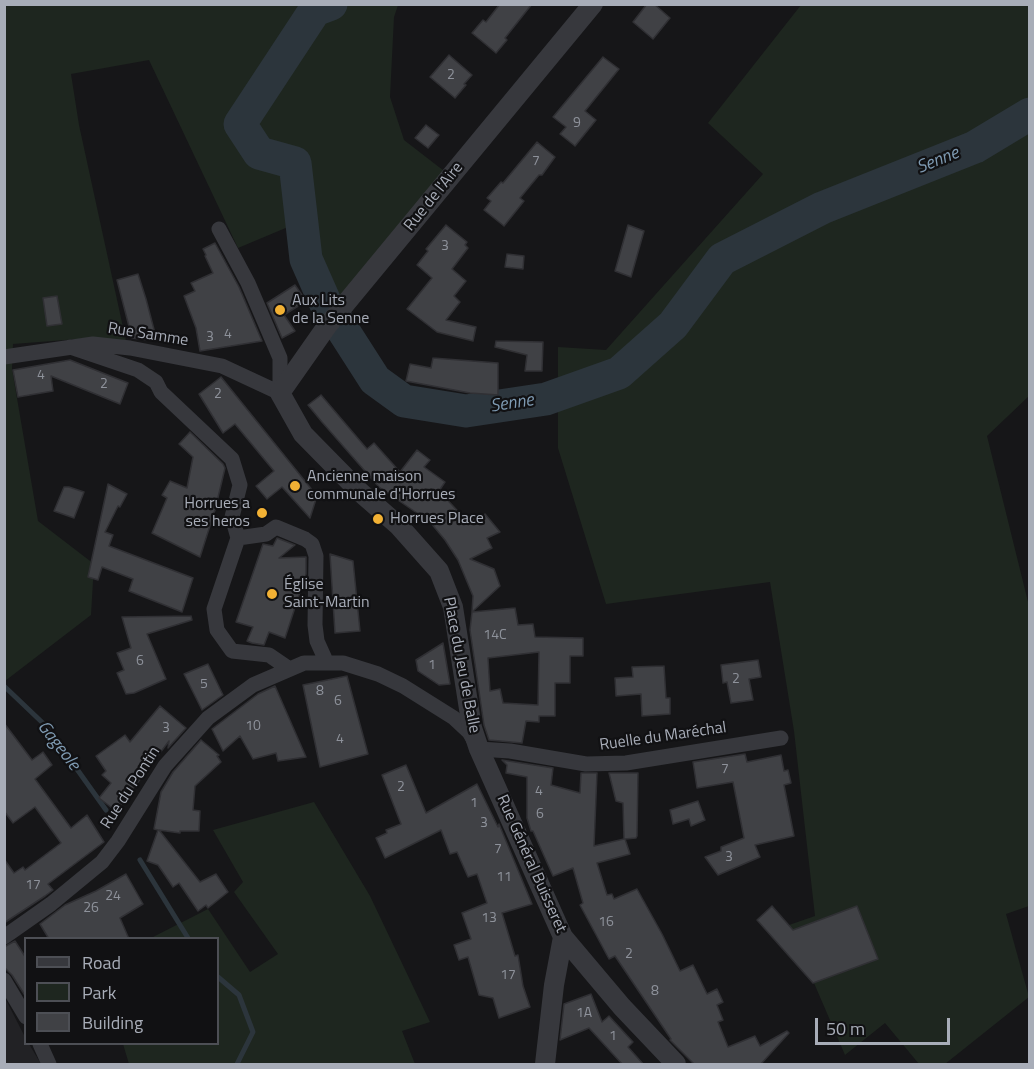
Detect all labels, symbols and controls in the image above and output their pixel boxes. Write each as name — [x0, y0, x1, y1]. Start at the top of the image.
house number: 2 — [447, 68, 455, 84]
house number: 9 — [573, 116, 581, 132]
water label: Senne — [914, 143, 962, 179]
house number: 7 — [532, 154, 540, 170]
street label: Rue de l'Aire — [400, 159, 468, 235]
house number: 3 — [441, 239, 449, 255]
place label: Aux Lits de la Senne — [292, 291, 369, 329]
marker: Aux Lits de la Senne — [273, 303, 287, 317]
street label: Rue Samme — [106, 319, 190, 351]
house number: 4 — [224, 327, 232, 343]
house number: 3 — [206, 330, 214, 346]
house number: 4 — [37, 368, 45, 384]
house number: 2 — [100, 377, 108, 393]
house number: 2 — [214, 387, 222, 403]
water label: Senne — [489, 390, 535, 418]
place label: Ancienne maison communale d'Horrues — [307, 467, 456, 505]
marker: Ancienne maison communale d'Horrues — [288, 479, 302, 493]
place label: Horrues a ses heros — [184, 494, 250, 532]
marker: Horrues a ses heros — [255, 506, 269, 520]
place label: Horrues Place — [390, 509, 484, 529]
marker: Horrues Place — [371, 512, 385, 526]
place label: Église Saint-Martin — [284, 575, 370, 613]
marker: Église Saint-Martin — [265, 587, 279, 601]
street label: Place du Jeu de Balle — [438, 595, 484, 735]
house number: 14C — [483, 628, 507, 644]
house number: 6 — [136, 654, 144, 670]
house number: 1 — [428, 658, 436, 674]
house number: 2 — [732, 672, 740, 688]
house number: 5 — [200, 677, 208, 693]
house number: 8 — [316, 684, 324, 700]
house number: 6 — [334, 694, 342, 710]
water label: Gageole — [32, 717, 84, 775]
house number: 10 — [245, 719, 261, 735]
street label: Ruelle du Maréchal — [598, 719, 728, 755]
house number: 3 — [162, 721, 170, 737]
house number: 4 — [336, 732, 344, 748]
street label: Rue du Pontin — [97, 743, 165, 833]
house number: 7 — [721, 762, 729, 778]
house number: 2 — [397, 780, 405, 796]
house number: 4 — [535, 784, 543, 800]
street label: Rue Général Buisseret — [492, 792, 570, 936]
house number: 1 — [470, 796, 478, 812]
house number: 6 — [536, 807, 544, 823]
house number: 3 — [480, 816, 488, 832]
house number: 7 — [494, 842, 502, 858]
house number: 3 — [725, 850, 733, 866]
house number: 11 — [496, 870, 512, 886]
house number: 17 — [25, 878, 41, 894]
house number: 24 — [105, 889, 121, 905]
house number: 26 — [83, 901, 99, 917]
house number: 13 — [481, 911, 497, 927]
house number: 16 — [598, 915, 614, 931]
legend — [24, 937, 219, 1045]
house number: 2 — [625, 947, 633, 963]
text: Road — [82, 949, 121, 976]
house number: 17 — [500, 968, 516, 984]
text: Park — [82, 979, 116, 1006]
house number: 8 — [651, 984, 659, 1000]
house number: 1A — [576, 1006, 592, 1022]
scale bar — [818, 1006, 953, 1044]
text: Building — [82, 1009, 143, 1036]
text: 50 m — [826, 1015, 865, 1042]
house number: 1 — [609, 1029, 617, 1045]

